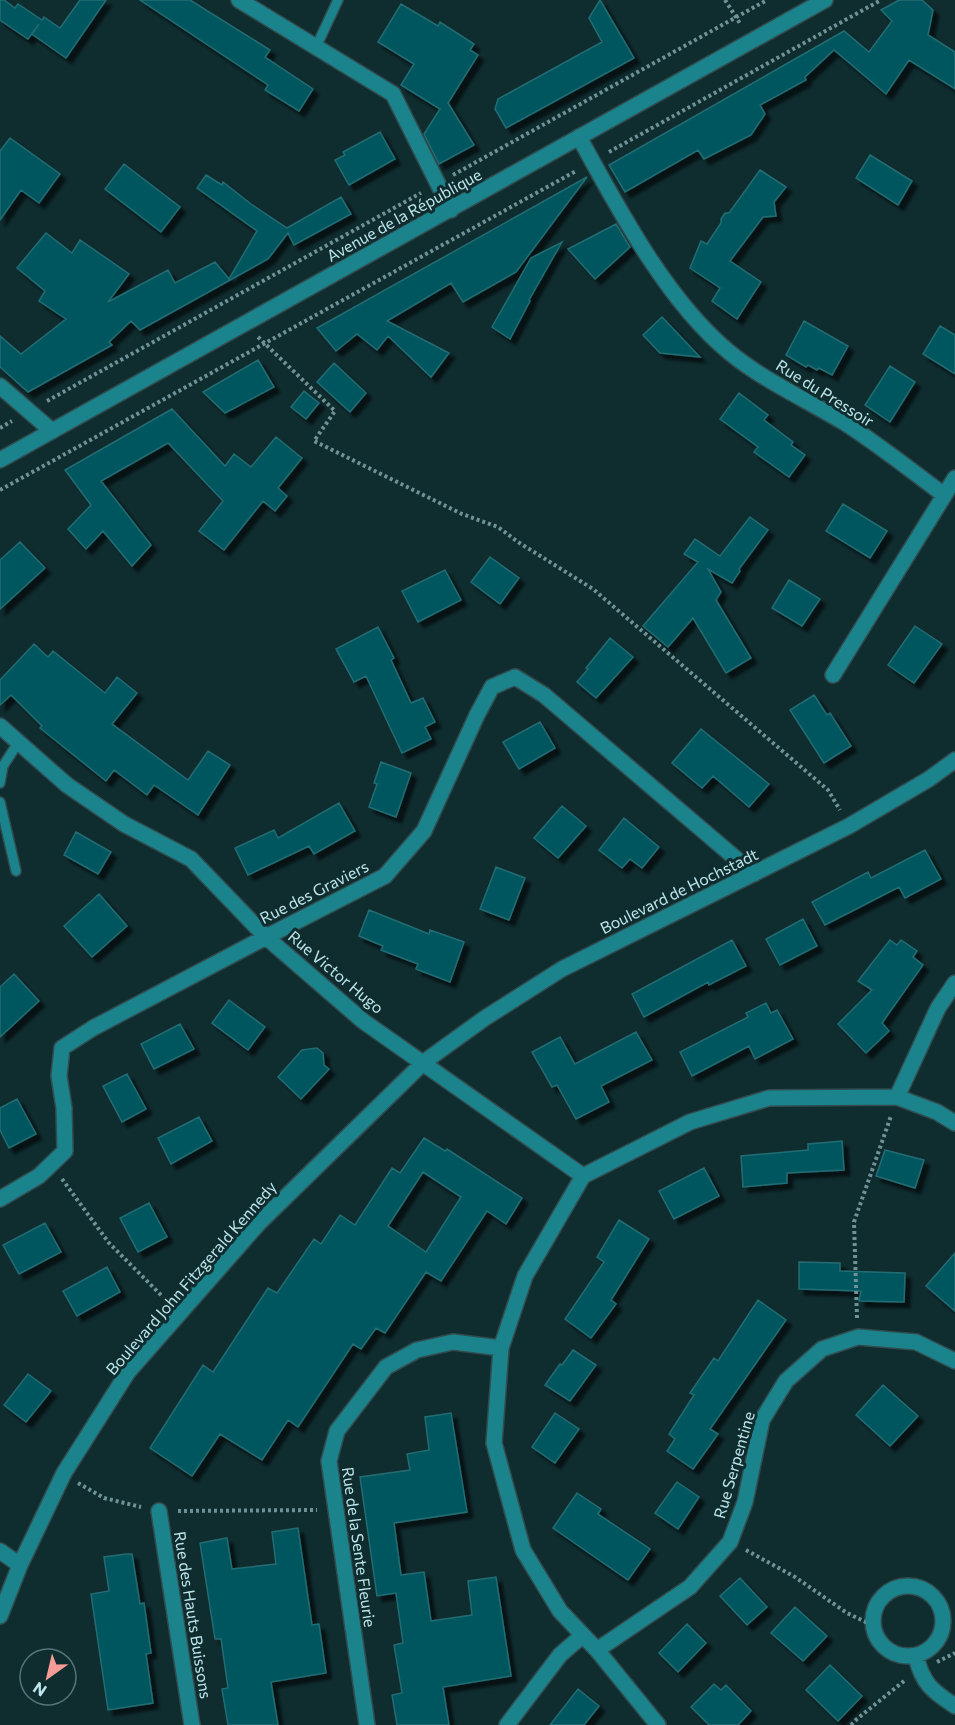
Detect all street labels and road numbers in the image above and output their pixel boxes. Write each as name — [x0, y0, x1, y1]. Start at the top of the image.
street label: Avenue de la République — [323, 164, 484, 265]
street label: Rue du Pressoir — [773, 355, 878, 430]
street label: Boulevard de Hochstadt — [597, 844, 761, 937]
street label: Rue des Graviers — [256, 856, 371, 927]
street label: Rue Victor Hugo — [285, 926, 388, 1017]
street label: Boulevard John Fitzgerald Kennedy — [101, 1177, 280, 1378]
street label: Rue Serpentine — [709, 1409, 758, 1521]
street label: Rue de la Sente Fleurie — [339, 1465, 380, 1628]
street label: Rue des Hauts Buissons — [171, 1530, 216, 1700]

